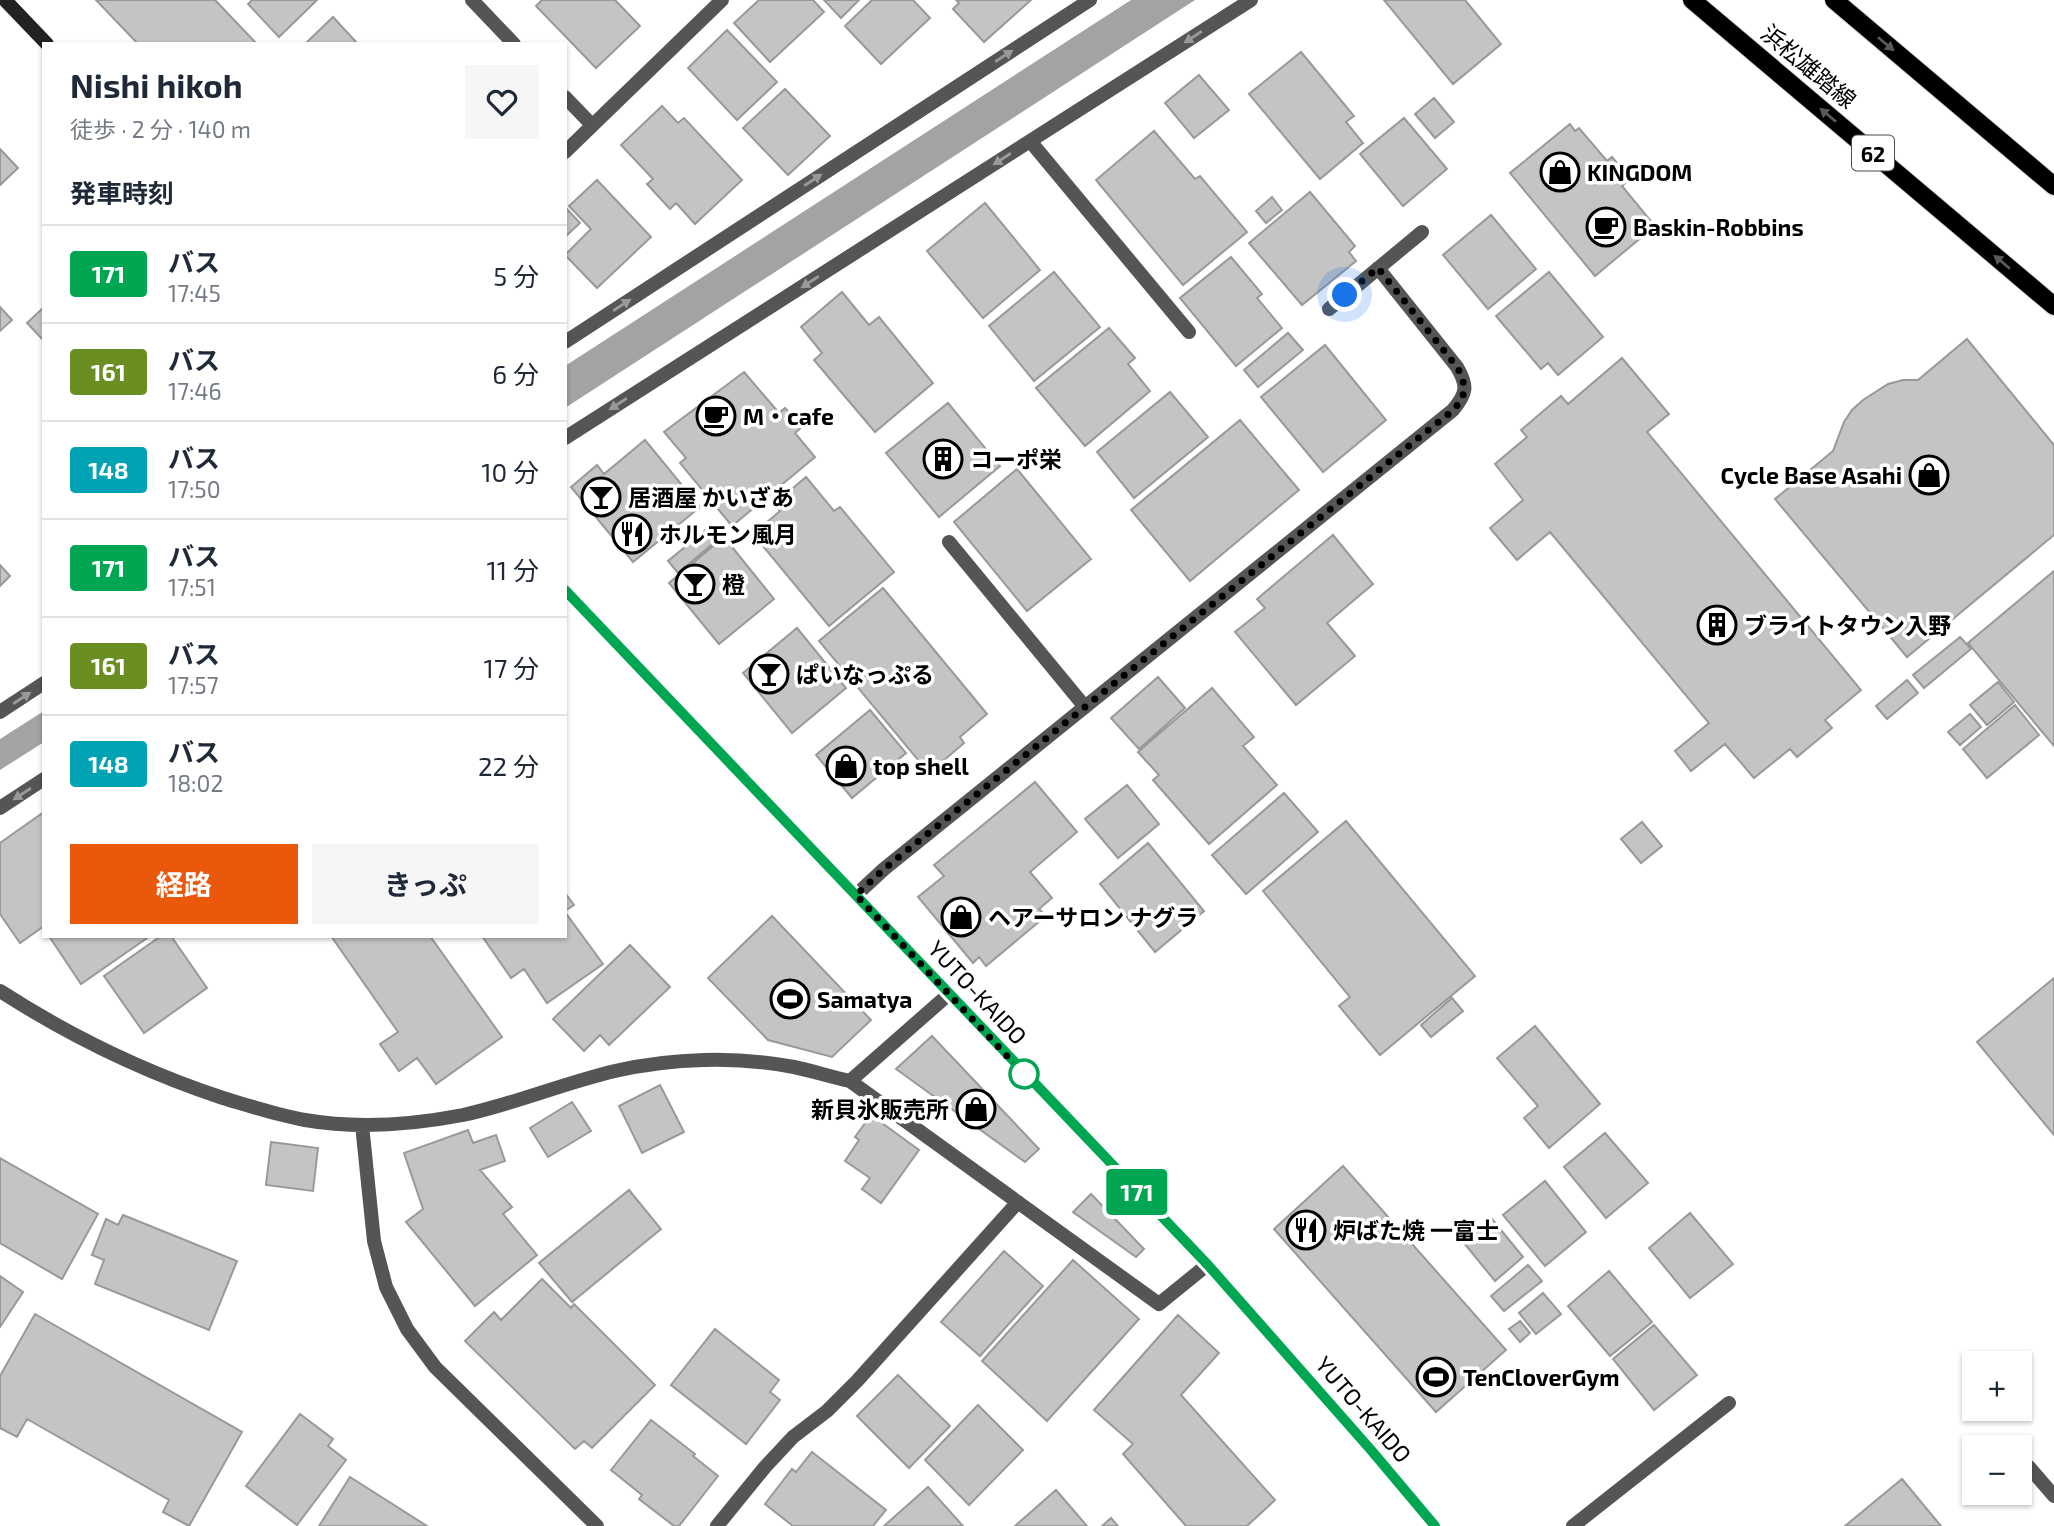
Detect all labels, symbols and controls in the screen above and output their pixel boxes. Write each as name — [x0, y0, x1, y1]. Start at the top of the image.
street label: 浜松雄踏線 — [1756, 18, 1862, 114]
one-way arrow — [1184, 30, 1203, 43]
one-way arrow — [1878, 36, 1895, 51]
one-way arrow — [994, 50, 1013, 63]
text: Nishi hikoh — [70, 65, 243, 105]
button: heart — [465, 65, 539, 139]
one-way arrow — [1819, 107, 1837, 123]
text: 徒歩 · 2 分 · 140 m — [70, 115, 251, 143]
road number: 62 — [1852, 136, 1894, 170]
shop icon: KINGDOM — [1539, 151, 1581, 193]
one-way arrow — [992, 153, 1011, 166]
place label: KINGDOM — [1587, 158, 1692, 186]
one-way arrow — [803, 174, 823, 187]
text: 発車時刻 — [70, 177, 174, 208]
cafe icon: Baskin-Robbins — [1585, 206, 1627, 248]
place label: Baskin-Robbins — [1633, 213, 1804, 241]
text: バス — [168, 246, 220, 277]
one-way arrow — [1993, 254, 2011, 270]
text: 171 — [92, 259, 125, 288]
text: 5 分 — [493, 260, 539, 291]
one-way arrow — [800, 275, 819, 288]
your location — [1327, 277, 1362, 312]
text: 17:45 — [168, 279, 221, 307]
one-way arrow — [613, 298, 632, 311]
text: バス — [168, 344, 220, 375]
text: 161 — [91, 357, 126, 386]
text: 6 分 — [492, 358, 539, 389]
text: 17:46 — [168, 377, 222, 405]
cafe icon: M・cafe — [695, 395, 737, 437]
one-way arrow — [608, 398, 628, 411]
place label: M・cafe — [743, 402, 834, 430]
building icon: コーポ栄 — [922, 438, 964, 480]
text: バス — [168, 442, 220, 473]
place label: コーポ栄 — [970, 445, 1062, 473]
shop icon: Cycle Base Asahi — [1908, 454, 1950, 496]
text: 148 — [88, 455, 129, 484]
text: 10 分 — [481, 456, 539, 487]
place label: Cycle Base Asahi — [1721, 461, 1902, 489]
text: 17:50 — [168, 475, 221, 503]
bar icon: 居酒屋 かいざあ — [580, 476, 622, 518]
place label: 居酒屋 かいざあ — [628, 483, 794, 511]
restaurant icon: ホルモン風月 — [611, 513, 653, 555]
place label: ホルモン風月 — [659, 520, 797, 548]
text: バス — [168, 540, 220, 571]
text: 171 — [92, 553, 125, 582]
text: 11 分 — [487, 554, 539, 585]
bar icon: 橙 — [674, 563, 716, 605]
place label: 橙 — [722, 570, 745, 598]
text: 17:51 — [168, 573, 216, 601]
building icon: ブライトタウン入野 — [1696, 604, 1738, 646]
place label: ブライトタウン入野 — [1744, 611, 1951, 639]
text: バス — [168, 638, 220, 669]
text: 161 — [91, 651, 126, 680]
text: 17 分 — [484, 652, 539, 683]
bar icon: ぱいなっぷる — [748, 653, 790, 695]
place label: ぱいなっぷる — [796, 660, 934, 688]
text: 17:57 — [168, 671, 218, 699]
one-way arrow — [12, 691, 32, 704]
text: バス — [168, 736, 220, 767]
shop icon: top shell — [825, 745, 867, 787]
text: 148 — [88, 749, 129, 778]
text: 22 分 — [478, 750, 539, 781]
place label: top shell — [873, 752, 969, 780]
text: 18:02 — [168, 769, 223, 797]
one-way arrow — [12, 787, 32, 800]
button: 経路 — [70, 844, 298, 924]
button: きっぷ — [312, 844, 539, 924]
shop icon: ヘアーサロン ナグラ — [940, 896, 982, 938]
place label: ヘアーサロン ナグラ — [988, 903, 1198, 931]
street label: YUTO-KAIDO — [923, 934, 1033, 1050]
sports icon: Samatya — [769, 978, 811, 1020]
place label: Samatya — [817, 985, 912, 1013]
unlabelled marker — [1009, 1059, 1039, 1089]
shop icon: 新貝氷販売所 — [955, 1088, 997, 1130]
place label: 新貝氷販売所 — [811, 1095, 949, 1123]
line badge: 171 — [1097, 1169, 1177, 1215]
text: 171 — [1120, 1177, 1154, 1206]
restaurant icon: 炉ばた焼 一富士 — [1285, 1209, 1327, 1251]
place label: 炉ばた焼 一富士 — [1333, 1216, 1499, 1244]
street label: YUTO-KAIDO — [1310, 1350, 1418, 1468]
map controls — [1962, 1351, 2032, 1505]
button: + — [1962, 1351, 2032, 1421]
sports icon: TenCloverGym — [1415, 1356, 1457, 1398]
place label: TenCloverGym — [1463, 1363, 1620, 1391]
button: − — [1962, 1435, 2032, 1505]

